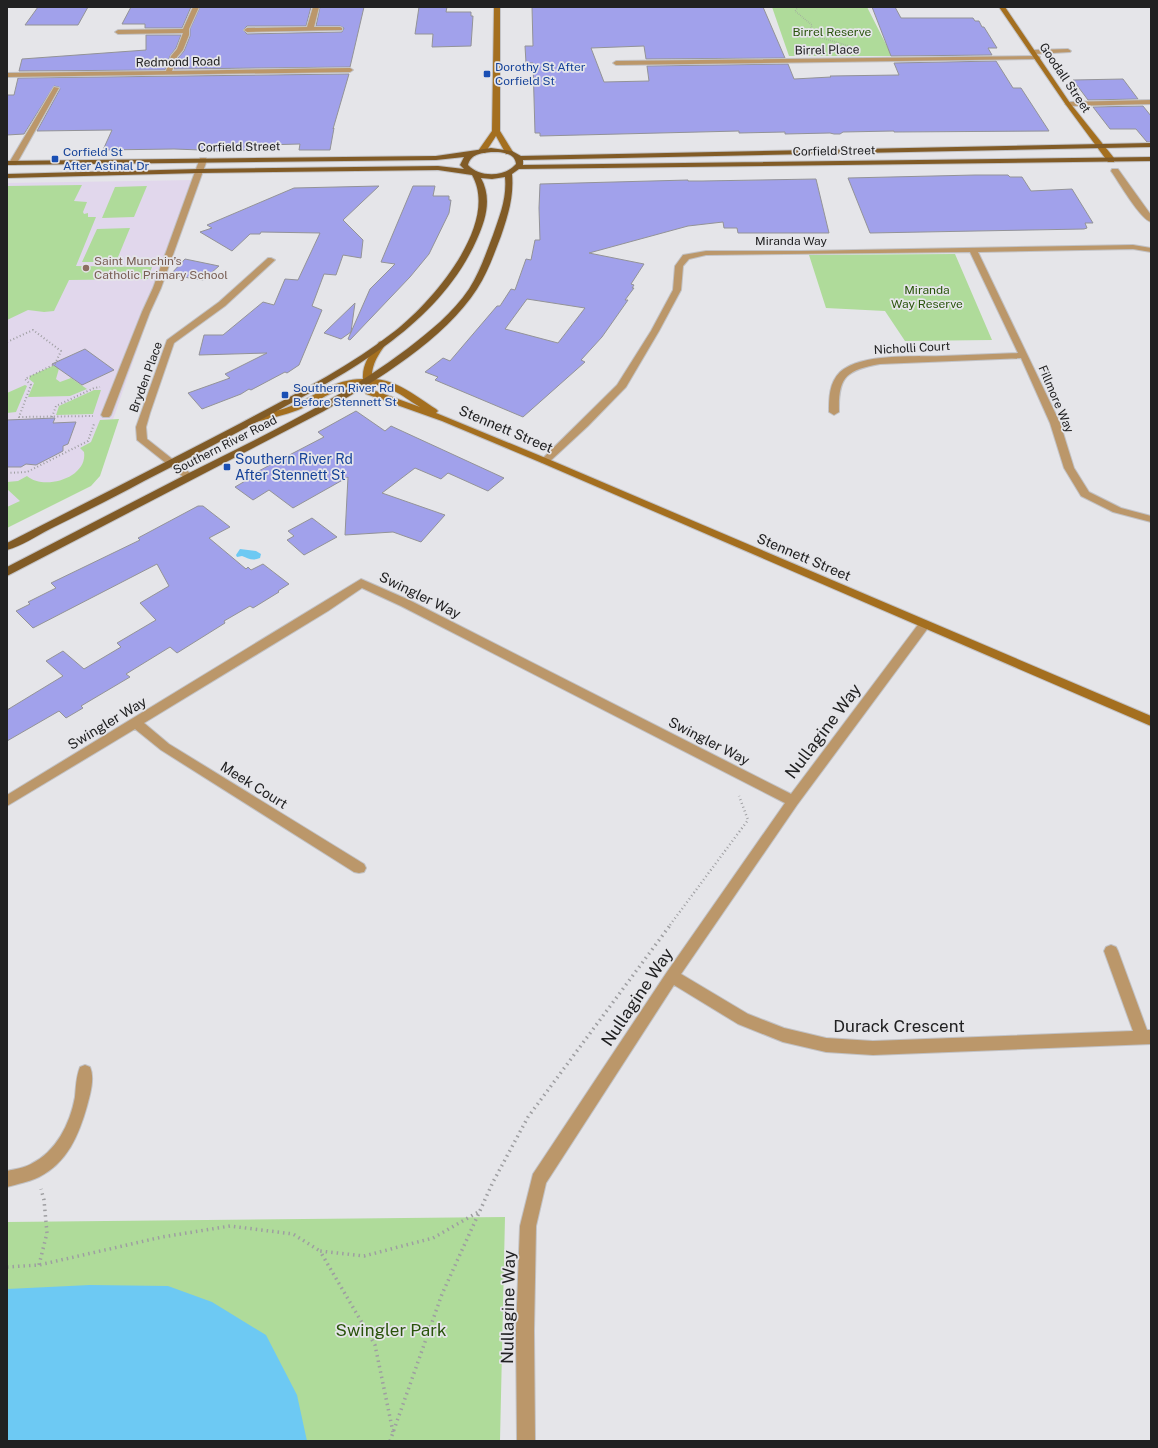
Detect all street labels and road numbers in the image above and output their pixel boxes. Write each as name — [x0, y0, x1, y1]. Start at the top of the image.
street label: Goodall Street — [1036, 40, 1094, 116]
street label: Birrel Place — [794, 42, 860, 58]
street label: Redmond Road — [136, 54, 220, 70]
street label: Corfield Street — [198, 139, 281, 155]
street label: Corfield Street — [793, 143, 876, 159]
street label: Miranda Way — [755, 234, 828, 248]
street label: Nicholli Court — [874, 339, 951, 357]
street label: Bryden Place — [127, 340, 165, 414]
street label: Fillmore Way — [1035, 363, 1077, 435]
street label: Stennett Street — [457, 402, 555, 456]
street label: Southern River Road — [171, 413, 279, 477]
street label: Stennett Street — [755, 530, 853, 584]
street label: Swingler Way — [377, 568, 464, 622]
street label: Nullagine Way — [781, 680, 865, 782]
street label: Swingler Way — [65, 693, 150, 753]
street label: Swingler Way — [666, 714, 753, 769]
street label: Meek Court — [218, 758, 290, 812]
street label: Nullagine Way — [597, 944, 677, 1050]
street label: Durack Crescent — [833, 1016, 965, 1036]
street label: Nullagine Way — [497, 1250, 519, 1364]

